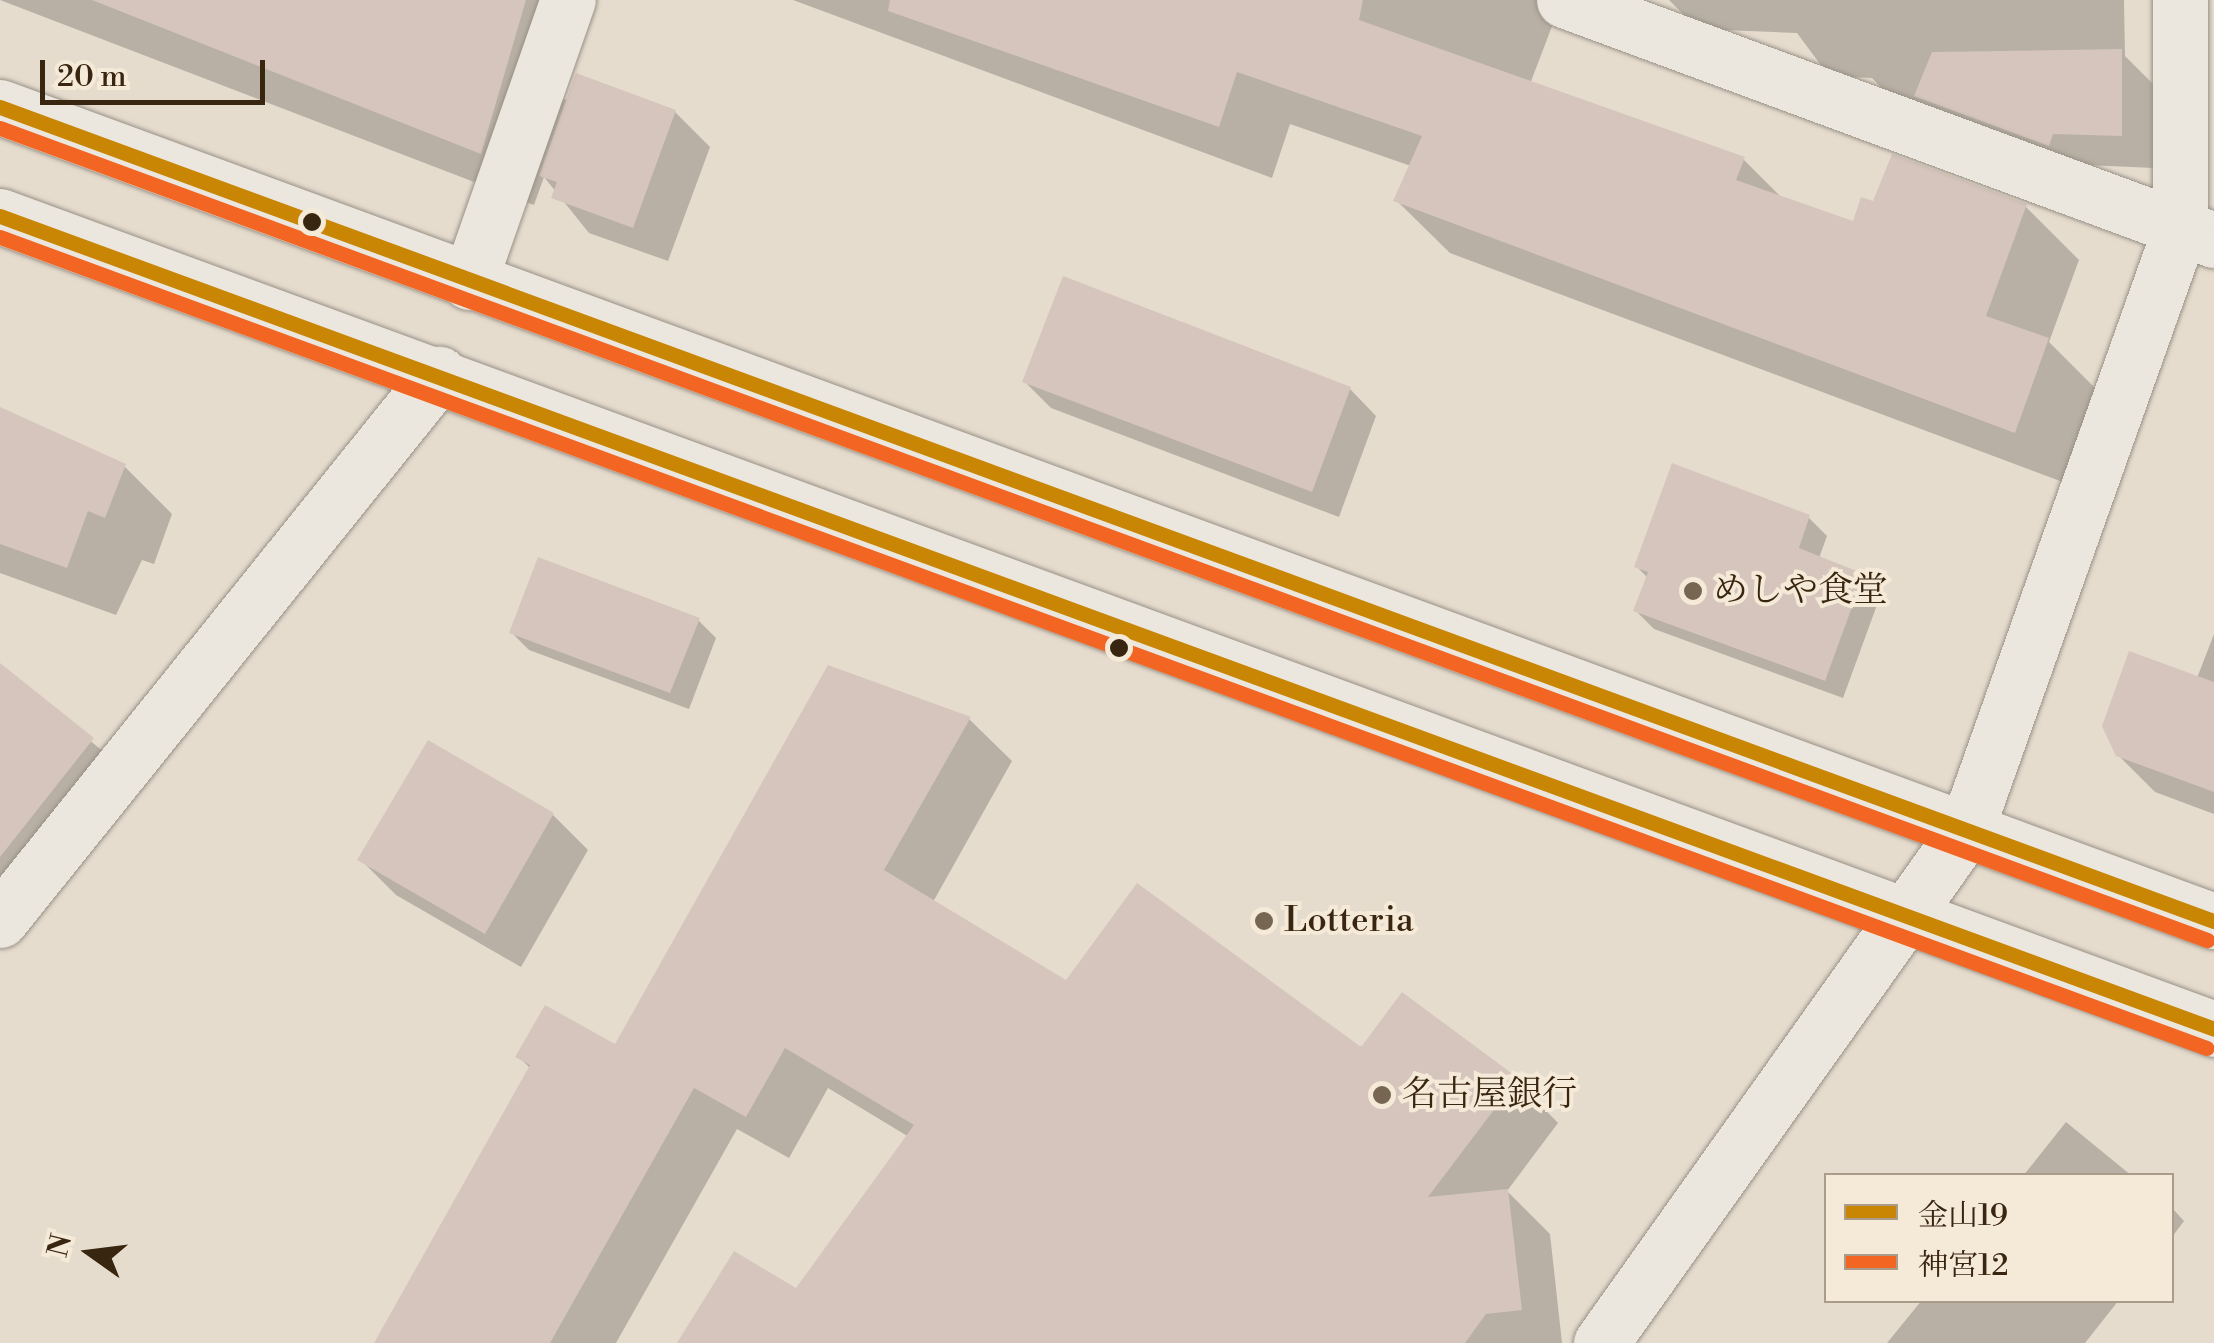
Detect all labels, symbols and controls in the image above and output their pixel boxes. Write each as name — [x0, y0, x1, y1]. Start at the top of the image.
scale bar — [45, 40, 270, 102]
text: 20 m — [57, 58, 126, 96]
unlabelled marker — [302, 212, 322, 232]
place label: めしや食堂 — [1713, 570, 1888, 612]
marker: めしや食堂 — [1682, 580, 1704, 602]
unlabelled marker — [1109, 638, 1129, 658]
place label: Lotteria — [1284, 900, 1414, 942]
marker: Lotteria — [1253, 910, 1275, 932]
place label: 名古屋銀行 — [1402, 1074, 1577, 1116]
marker: 名古屋銀行 — [1371, 1084, 1393, 1106]
legend — [1824, 1173, 2174, 1303]
text: 金山19 — [1918, 1197, 2008, 1235]
north arrow — [40, 1203, 140, 1303]
text: N — [41, 1231, 80, 1261]
text: 神宮12 — [1918, 1247, 2009, 1285]

